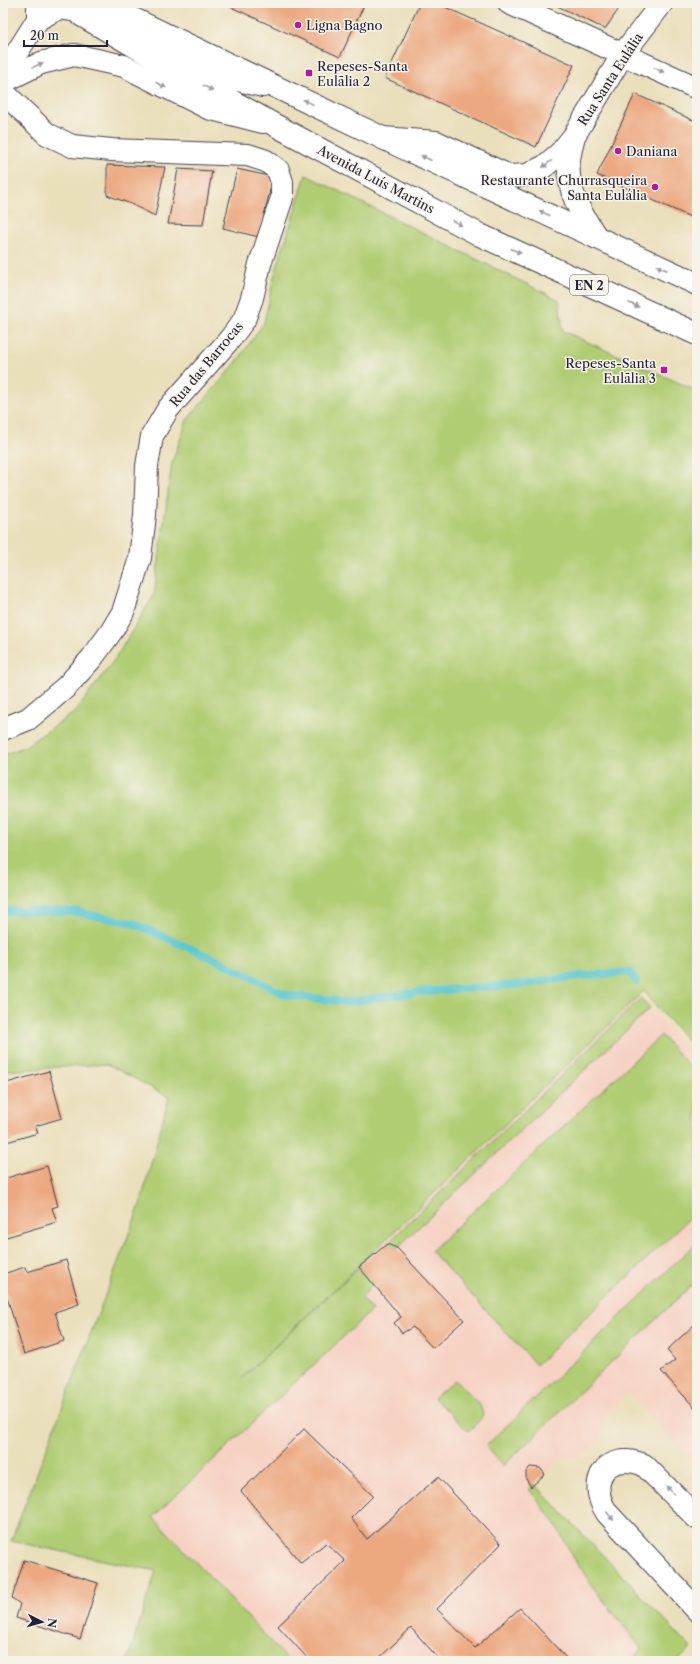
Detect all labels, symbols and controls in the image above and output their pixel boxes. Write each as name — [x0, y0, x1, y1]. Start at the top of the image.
place label: Ligna Bagno — [306, 17, 383, 33]
marker: Ligna Bagno — [293, 20, 303, 30]
scale bar — [24, 22, 107, 48]
text: 20 m — [30, 28, 59, 43]
street label: Rua Santa Eulália — [574, 29, 646, 128]
place label: Repeses-Santa Eulãlia 2 — [317, 58, 408, 89]
one-way arrow — [32, 61, 44, 67]
one-way arrow — [653, 67, 664, 73]
marker: Repeses-Santa Eulãlia 2 — [304, 68, 314, 78]
one-way arrow — [155, 81, 166, 88]
one-way arrow — [202, 84, 213, 91]
one-way arrow — [303, 99, 314, 105]
street label: Avenida Luís Martins — [314, 141, 438, 217]
place label: Daniana — [626, 143, 677, 159]
marker: Daniana — [613, 146, 623, 156]
one-way arrow — [420, 155, 431, 161]
one-way arrow — [542, 160, 553, 168]
place label: Restaurante Churrasqueira Santa Eulália — [481, 172, 647, 203]
marker: Restaurante Churrasqueira Santa Eulália — [650, 182, 660, 192]
one-way arrow — [538, 210, 549, 216]
one-way arrow — [451, 219, 463, 226]
one-way arrow — [510, 248, 521, 254]
one-way arrow — [656, 265, 667, 271]
road number: EN 2 — [570, 275, 608, 295]
one-way arrow — [628, 302, 640, 308]
street label: Rua das Barrocas — [166, 318, 246, 410]
place label: Repeses-Santa Eulãlia 3 — [565, 355, 656, 386]
marker: Repeses-Santa Eulãlia 3 — [659, 365, 669, 375]
one-way arrow — [665, 1485, 675, 1495]
one-way arrow — [606, 1511, 615, 1522]
north arrow — [22, 1602, 62, 1642]
text: N — [44, 1618, 59, 1629]

